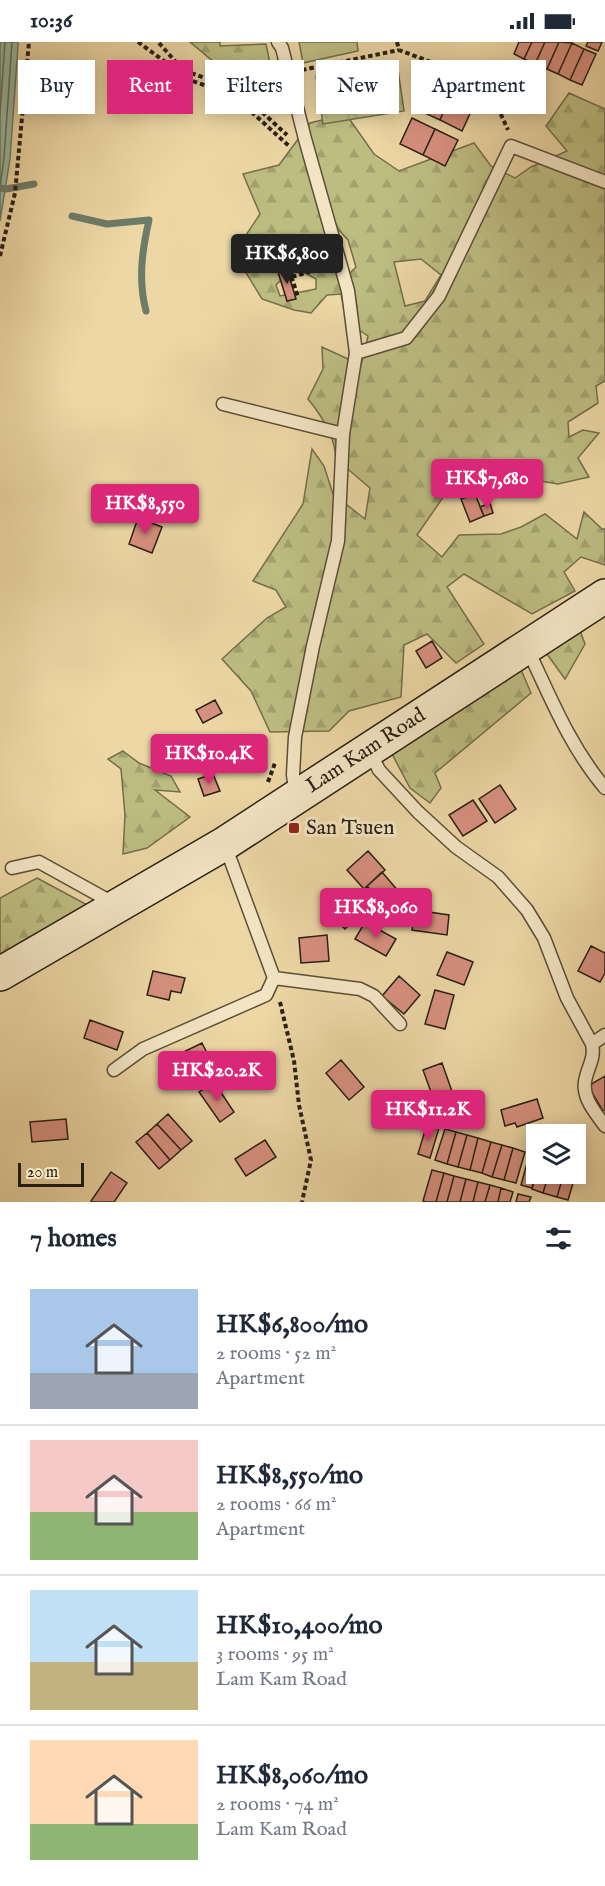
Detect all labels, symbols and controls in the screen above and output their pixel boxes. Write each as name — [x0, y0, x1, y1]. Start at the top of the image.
text: 10:36 — [30, 7, 72, 35]
chip: Buy — [18, 60, 95, 114]
chip: Rent — [107, 60, 193, 114]
chip: Filters — [205, 60, 304, 114]
chip: New — [316, 60, 399, 114]
chip: Apartment — [411, 60, 546, 114]
pin: HK$6,800 — [225, 234, 349, 285]
text: HK$6,800 — [245, 241, 329, 266]
pin: HK$7,680 — [425, 459, 549, 510]
text: HK$7,680 — [445, 466, 529, 491]
pin: HK$8,550 — [83, 484, 207, 535]
text: HK$8,550 — [105, 491, 185, 516]
street label: Lam Kam Road — [301, 702, 432, 800]
pin: HK$10.4K — [147, 734, 271, 785]
text: HK$10.4K — [165, 741, 253, 766]
place label: San Tsuen — [306, 815, 394, 842]
marker: San Tsuen — [287, 821, 301, 835]
pin: HK$8,060 — [314, 888, 438, 939]
text: HK$8,060 — [334, 895, 418, 920]
pin: HK$20.2K — [155, 1051, 279, 1102]
text: HK$20.2K — [172, 1058, 262, 1083]
pin: HK$11.2K — [366, 1090, 490, 1141]
text: HK$11.2K — [385, 1097, 471, 1122]
map controls — [526, 1124, 586, 1184]
button: layers — [526, 1124, 586, 1184]
scale bar — [18, 1160, 84, 1188]
text: 20 m — [27, 1163, 58, 1183]
text: 7 homes — [30, 1222, 117, 1255]
icon: filters — [542, 1222, 575, 1255]
text: HK$6,800/mo — [216, 1308, 368, 1341]
icon: home — [78, 1313, 150, 1385]
text: 2 rooms · 52 m² — [216, 1341, 336, 1366]
text: Apartment — [216, 1366, 305, 1391]
text: HK$8,550/mo — [216, 1459, 363, 1492]
icon: home — [78, 1464, 150, 1536]
text: 2 rooms · 66 m² — [216, 1492, 337, 1517]
text: Apartment — [216, 1517, 305, 1542]
text: HK$10,400/mo — [216, 1609, 383, 1642]
icon: home — [78, 1614, 150, 1686]
text: 3 rooms · 95 m² — [216, 1642, 334, 1667]
text: Lam Kam Road — [216, 1667, 347, 1692]
text: HK$8,060/mo — [216, 1759, 368, 1792]
icon: home — [78, 1764, 150, 1836]
text: 2 rooms · 74 m² — [216, 1792, 339, 1817]
text: Lam Kam Road — [216, 1817, 347, 1842]

